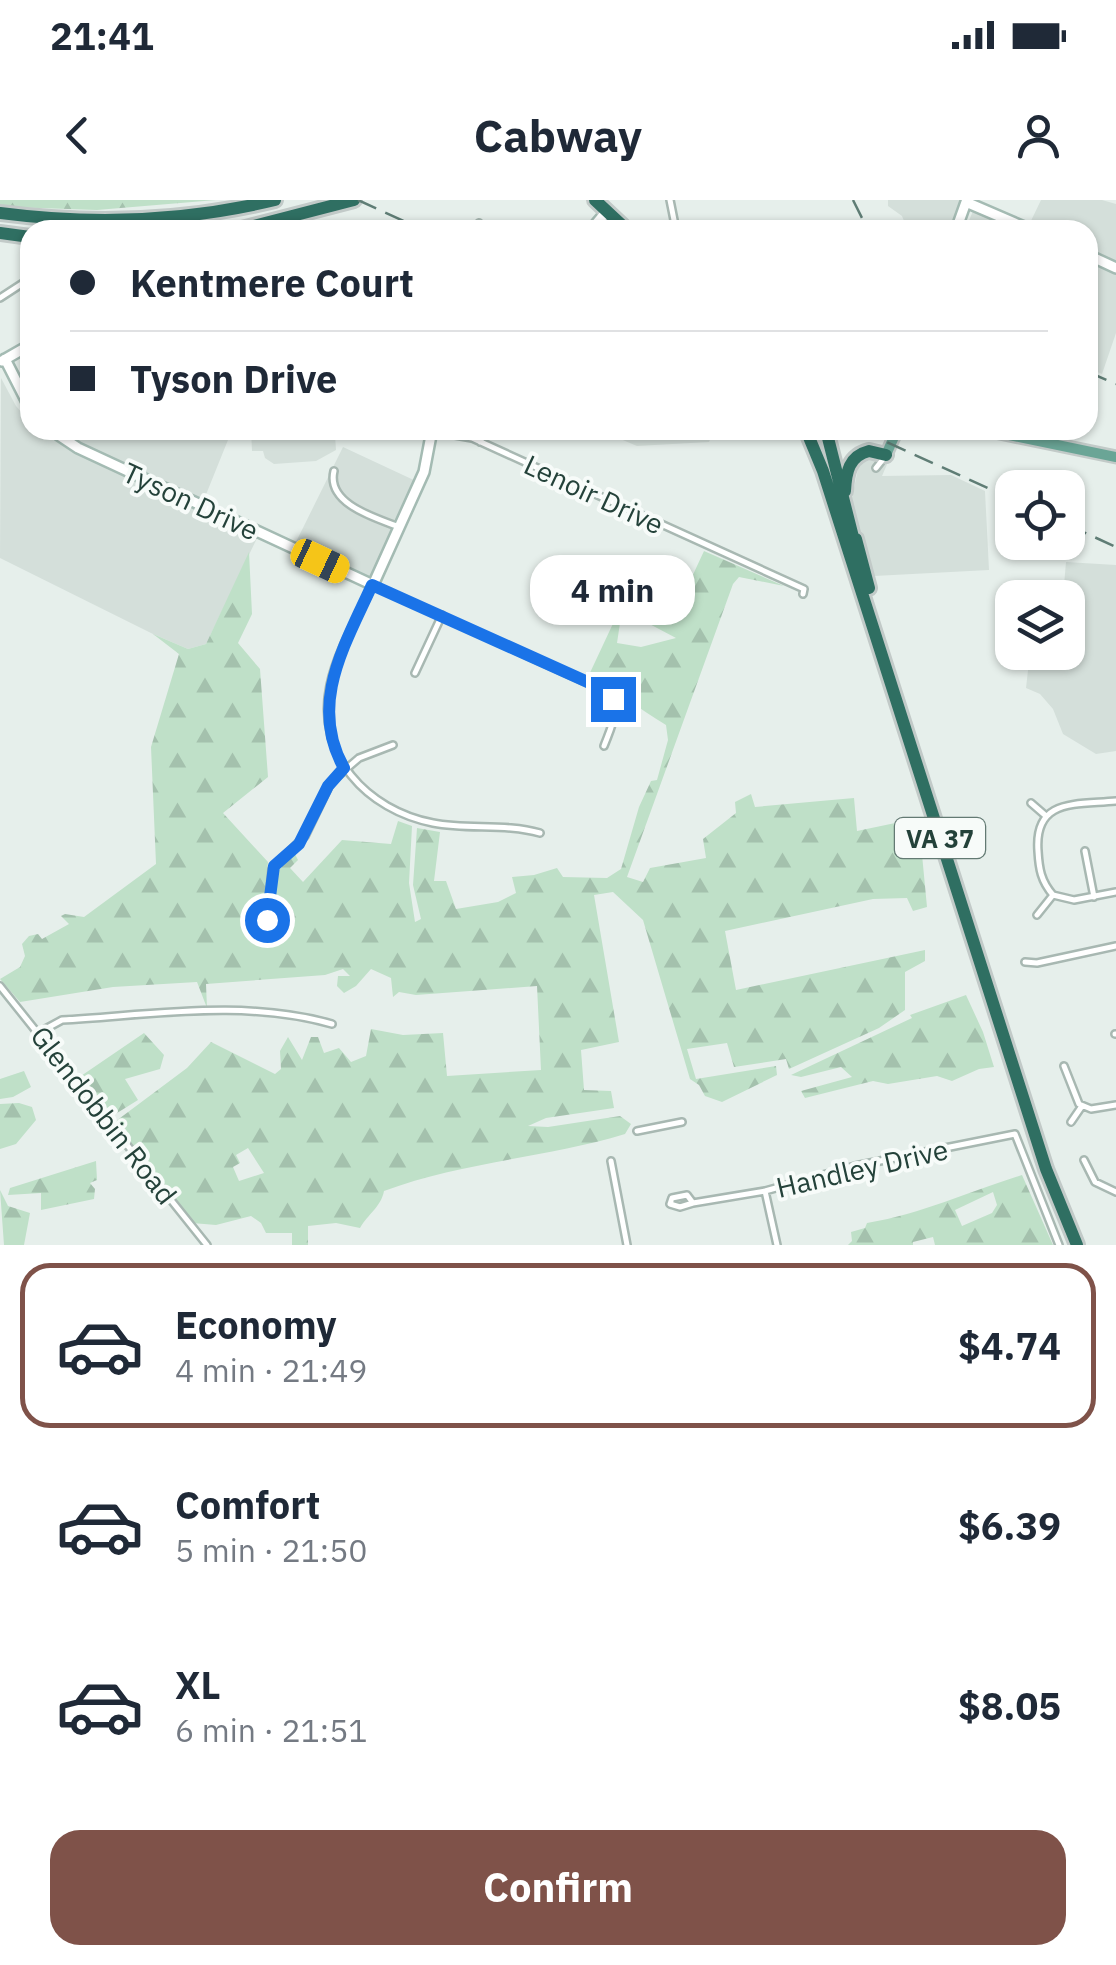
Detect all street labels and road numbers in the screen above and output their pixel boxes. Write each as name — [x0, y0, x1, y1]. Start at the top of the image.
street label: Lenoir Drive — [518, 446, 670, 542]
street label: Tyson Drive — [117, 453, 265, 549]
road number: VA 37 — [895, 818, 985, 858]
street label: Glendobbin Road — [23, 1018, 185, 1212]
street label: Handley Drive — [772, 1130, 952, 1206]

